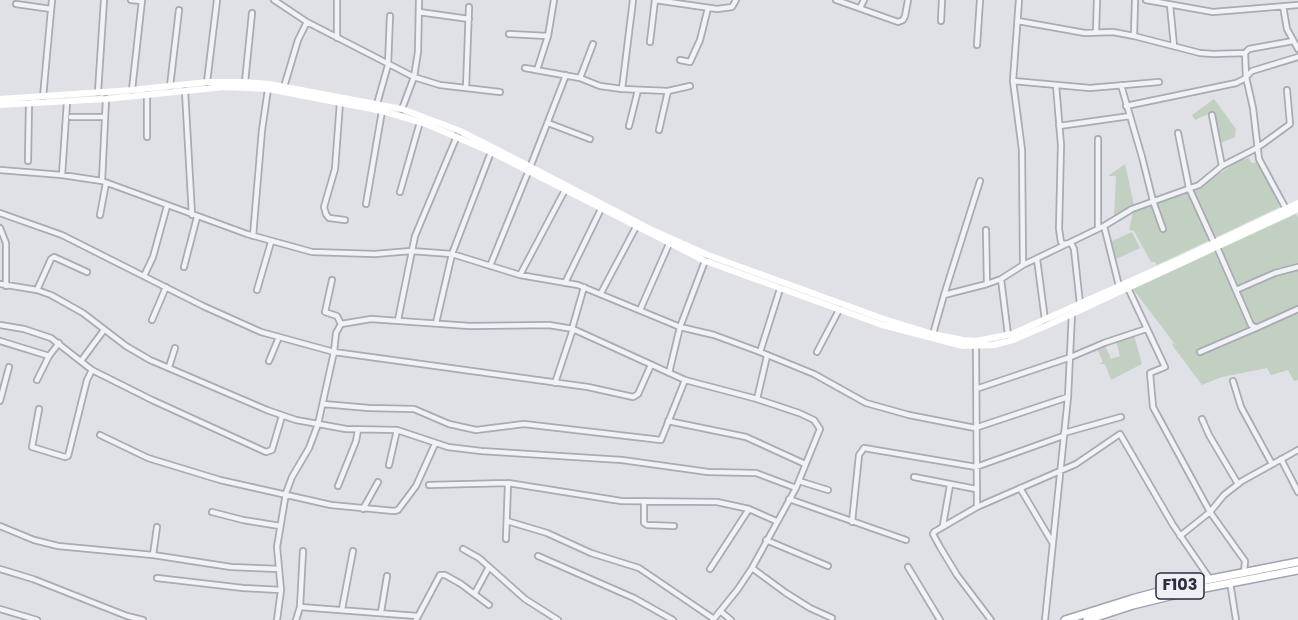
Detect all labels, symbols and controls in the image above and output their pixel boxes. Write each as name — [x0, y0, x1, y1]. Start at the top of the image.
road number: F103 — [1156, 573, 1204, 599]

